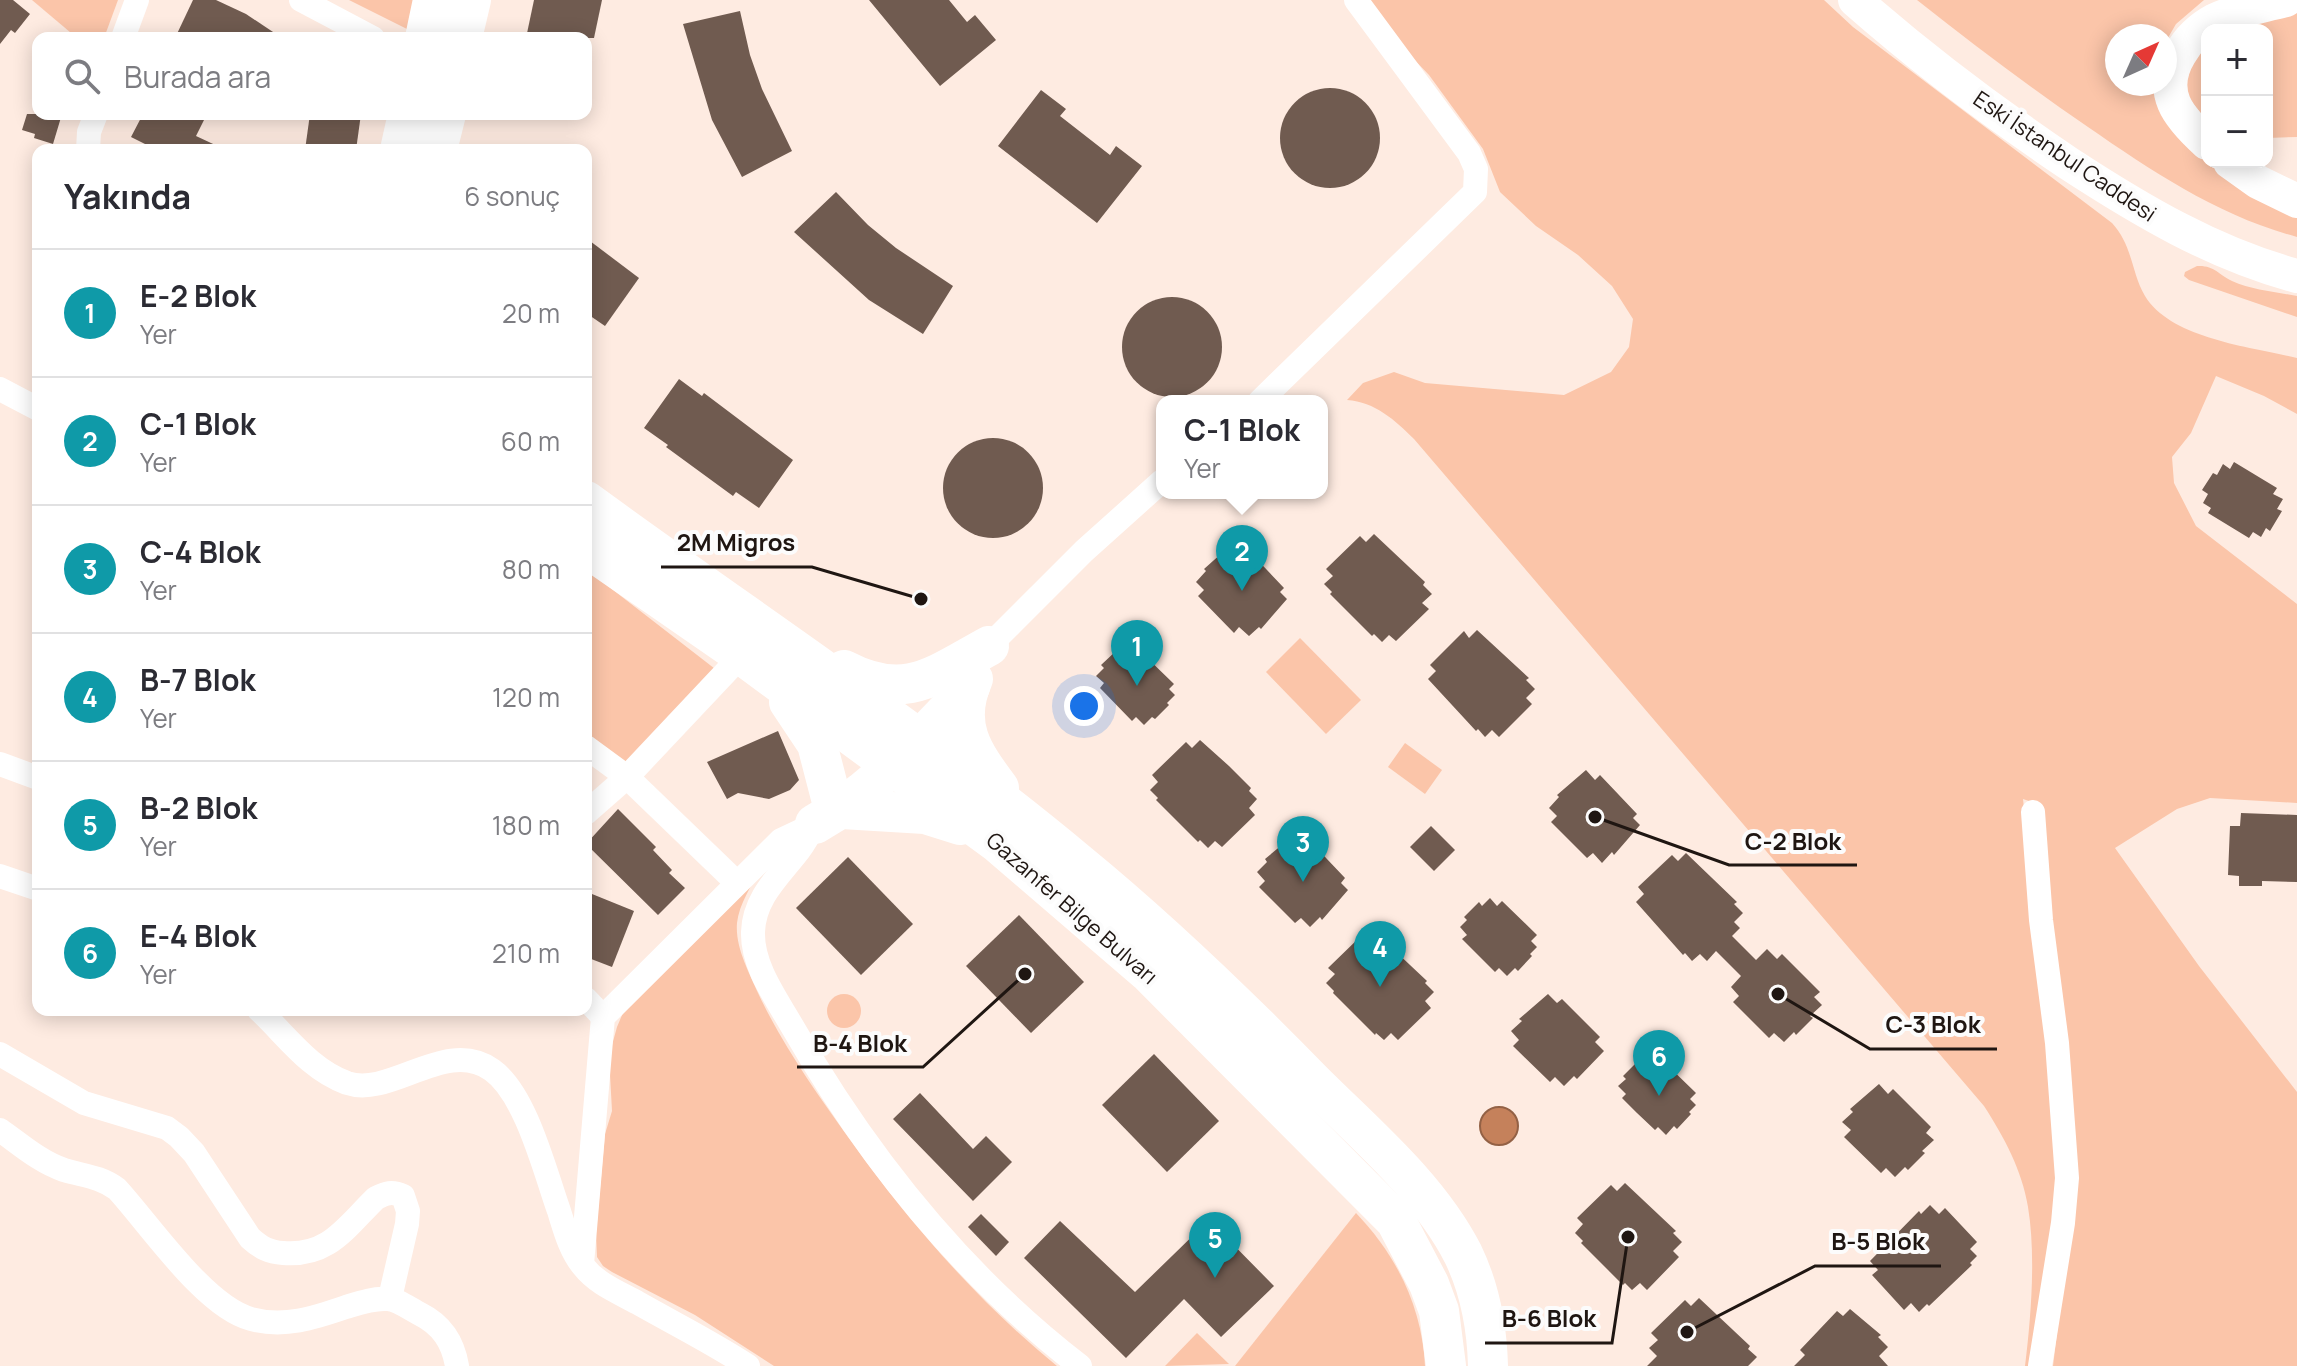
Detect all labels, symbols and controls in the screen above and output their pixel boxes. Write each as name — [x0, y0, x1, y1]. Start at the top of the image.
north arrow — [2105, 24, 2177, 96]
map controls — [2201, 24, 2273, 168]
button: + — [2201, 24, 2273, 96]
search box — [32, 32, 592, 120]
icon: search — [60, 54, 104, 98]
text: Burada ara — [124, 56, 271, 97]
street label: Eski İstanbul Caddesi — [1968, 84, 2162, 228]
button: − — [2201, 96, 2273, 168]
text: Yakında — [64, 173, 191, 219]
text: 6 sonuç — [464, 178, 560, 214]
text: E-2 Blok — [140, 275, 256, 316]
text: 1 — [84, 295, 96, 331]
text: 20 m — [502, 295, 560, 331]
text: Yer — [140, 316, 177, 352]
popup — [1156, 395, 1328, 499]
text: C-1 Blok — [140, 403, 256, 444]
text: C-1 Blok — [1184, 409, 1300, 450]
text: 2 — [82, 423, 98, 459]
text: 60 m — [501, 423, 560, 459]
text: Yer — [140, 444, 177, 480]
text: Yer — [1184, 450, 1221, 486]
callout: 2M Migros — [661, 519, 812, 567]
text: 2M Migros — [677, 525, 795, 558]
pin: 2 — [1216, 525, 1268, 591]
text: C-4 Blok — [140, 531, 261, 572]
text: 3 — [82, 551, 98, 587]
text: 80 m — [502, 551, 560, 587]
text: Yer — [140, 572, 177, 608]
pin: 1 — [1111, 620, 1163, 686]
text: B-7 Blok — [140, 659, 256, 700]
text: 4 — [82, 679, 98, 715]
text: 120 m — [492, 679, 560, 715]
your location — [1064, 686, 1104, 726]
text: Yer — [140, 700, 177, 736]
text: B-2 Blok — [140, 787, 257, 828]
text: 5 — [82, 807, 98, 843]
text: 180 m — [492, 807, 560, 843]
pin: 3 — [1277, 816, 1329, 882]
callout: C-2 Blok — [1729, 817, 1857, 865]
text: C-2 Blok — [1745, 824, 1842, 857]
street label: Gazanfer Bilge Bulvarı — [980, 825, 1164, 991]
text: Yer — [140, 828, 177, 864]
text: E-4 Blok — [140, 915, 256, 956]
pin: 4 — [1354, 921, 1406, 987]
text: 6 — [82, 935, 98, 971]
text: 210 m — [492, 935, 560, 971]
text: Yer — [140, 956, 177, 992]
callout: C-3 Blok — [1870, 1001, 1997, 1049]
text: C-3 Blok — [1885, 1007, 1982, 1040]
callout: B-4 Blok — [797, 1019, 923, 1067]
text: B-4 Blok — [813, 1026, 908, 1059]
pin: 6 — [1633, 1030, 1685, 1096]
pin: 5 — [1189, 1212, 1241, 1278]
callout: B-5 Blok — [1815, 1218, 1941, 1266]
text: B-5 Blok — [1831, 1224, 1926, 1257]
callout: B-6 Blok — [1485, 1295, 1612, 1343]
text: B-6 Blok — [1502, 1301, 1597, 1334]

